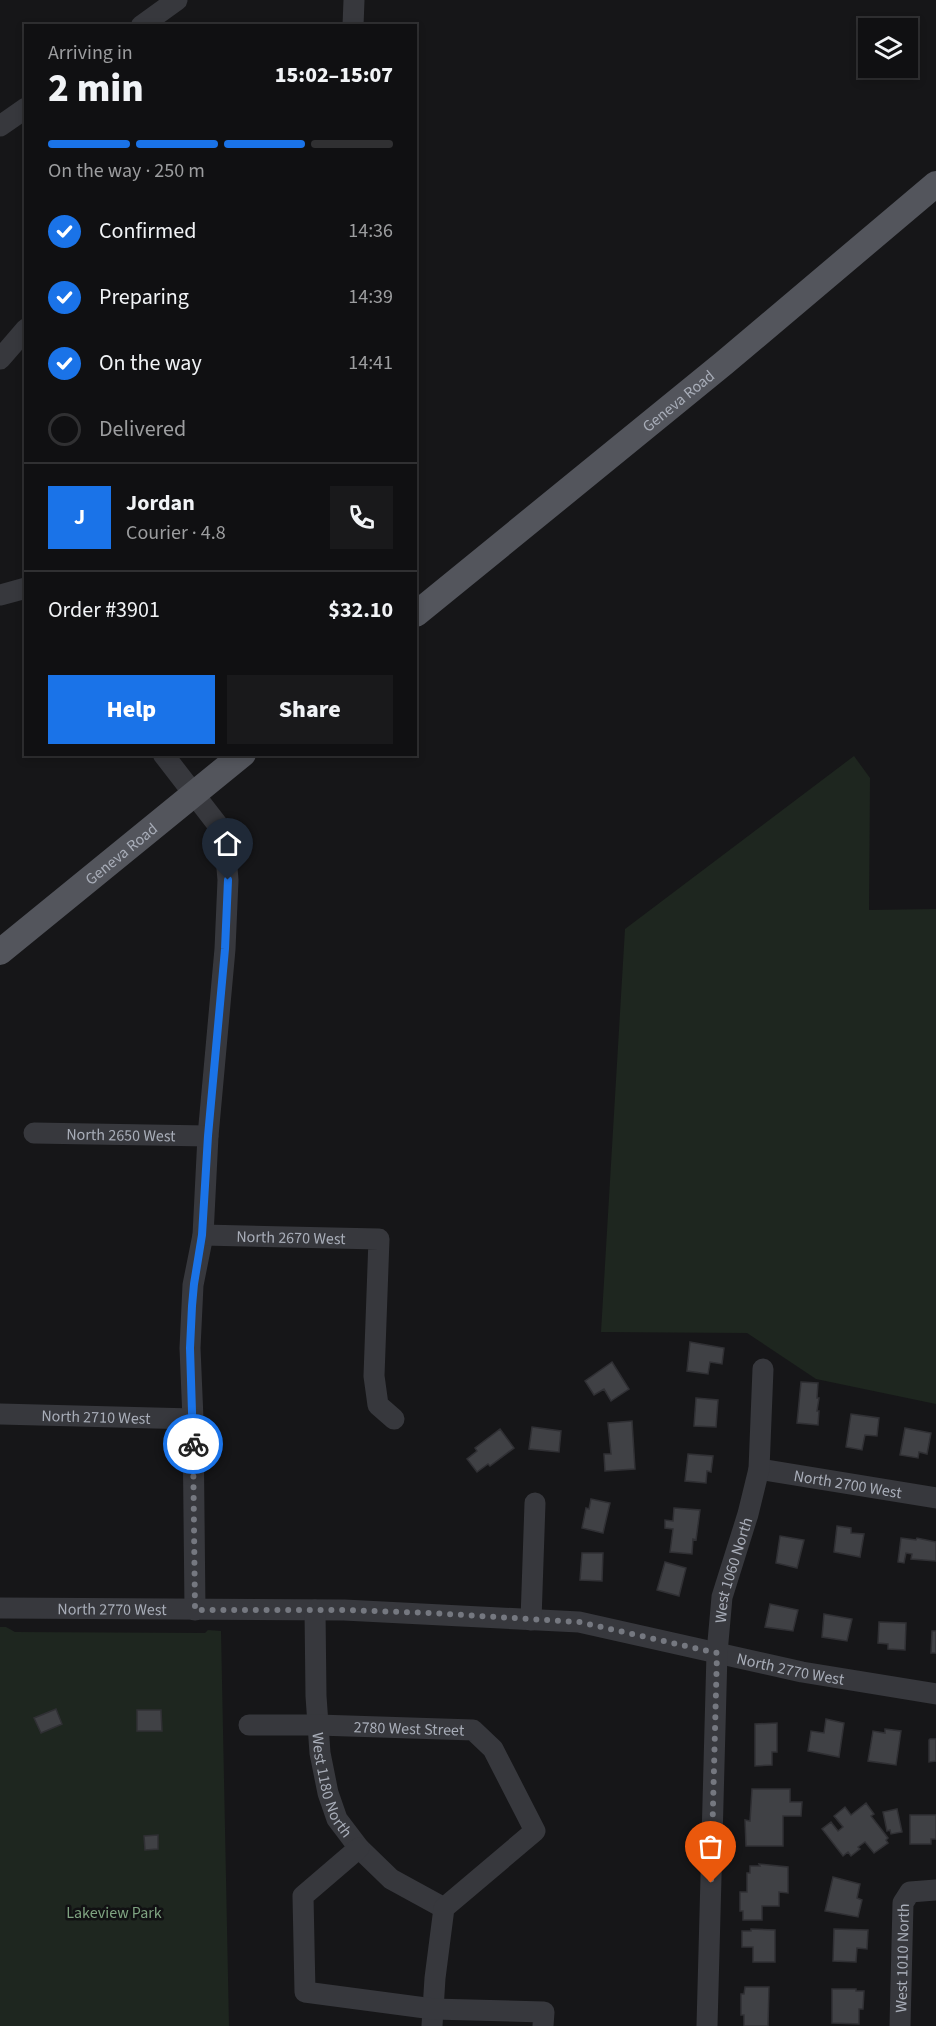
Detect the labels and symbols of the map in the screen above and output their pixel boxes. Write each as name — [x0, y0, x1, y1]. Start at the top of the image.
street label: Geneva Road — [638, 365, 719, 437]
street label: Geneva Road — [81, 818, 162, 890]
pin — [202, 818, 253, 880]
street label: North 2650 West — [66, 1124, 176, 1147]
street label: North 2670 West — [236, 1226, 346, 1250]
street label: North 2710 West — [41, 1405, 151, 1430]
courier — [163, 1414, 223, 1474]
street label: North 2700 West — [792, 1465, 904, 1504]
street label: West 1060 North — [710, 1515, 758, 1624]
street label: North 2770 West — [57, 1598, 167, 1621]
street label: North 2770 West — [734, 1648, 846, 1691]
street label: 2780 West Street — [353, 1716, 465, 1742]
street label: West 1180 North — [307, 1732, 357, 1842]
pin — [685, 1821, 736, 1883]
park label: Lakeview Park — [66, 1902, 162, 1924]
street label: West 1010 North — [890, 1903, 915, 2013]

